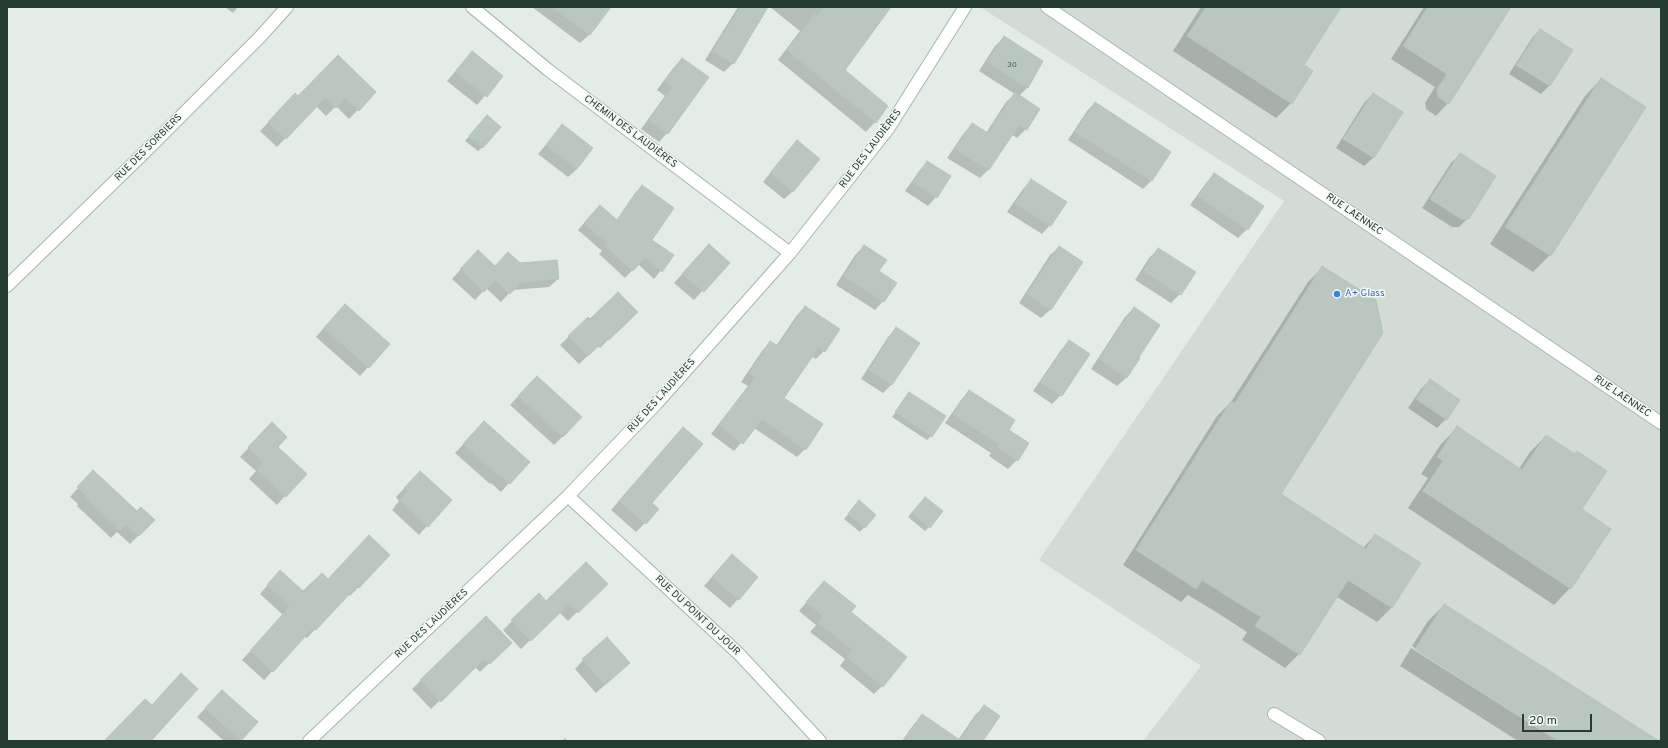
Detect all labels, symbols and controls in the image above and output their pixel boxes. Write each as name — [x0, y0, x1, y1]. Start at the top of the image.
house number: 30 — [1007, 60, 1017, 70]
street label: CHEMIN DES LAUDIÈRES — [581, 93, 679, 171]
street label: RUE DES LAUDIÈRES — [837, 107, 905, 191]
street label: RUE DES SORBIERS — [113, 112, 185, 184]
street label: RUE LAENNEC — [1323, 191, 1385, 239]
place label: A+ Glass — [1345, 288, 1385, 300]
marker: A+ Glass — [1332, 289, 1342, 299]
street label: RUE DES LAUDIÈRES — [625, 356, 699, 436]
street label: RUE LAENNEC — [1591, 373, 1653, 421]
street label: RUE DU POINT DU JOUR — [652, 574, 742, 658]
street label: RUE DES LAUDIÈRES — [393, 587, 471, 661]
scale bar — [1524, 706, 1594, 732]
text: 20 m — [1529, 713, 1557, 729]

